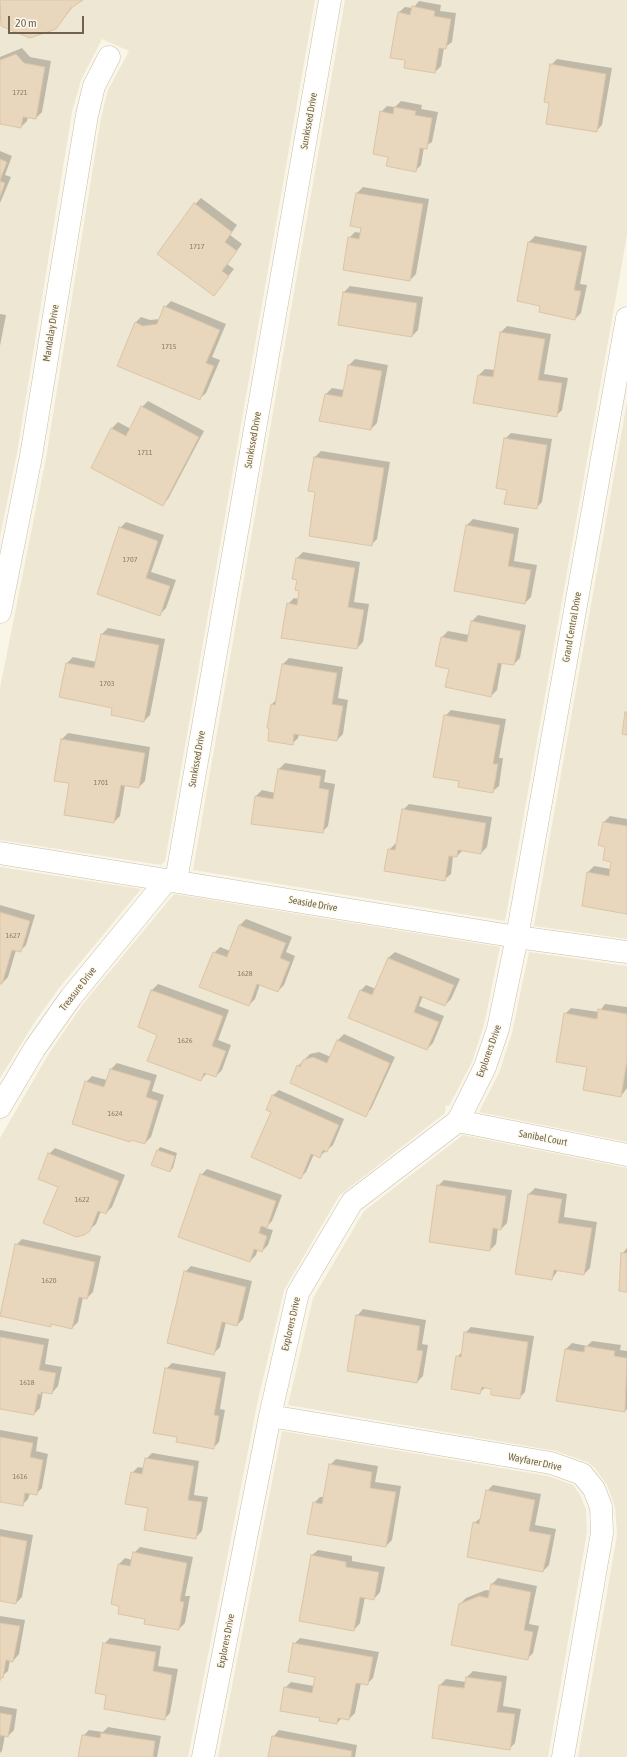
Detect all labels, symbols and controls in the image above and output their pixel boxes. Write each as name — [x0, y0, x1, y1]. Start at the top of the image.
scale bar — [10, 8, 86, 34]
text: 20 m — [15, 16, 37, 30]
house number: 1721 — [12, 87, 28, 97]
street label: Sunkissed Drive — [298, 92, 320, 150]
house number: 1717 — [189, 241, 205, 251]
street label: Mandalay Drive — [41, 304, 61, 362]
house number: 1715 — [161, 341, 177, 351]
street label: Sunkissed Drive — [242, 411, 264, 469]
house number: 1711 — [137, 447, 153, 457]
house number: 1707 — [122, 554, 138, 564]
street label: Grand Central Drive — [560, 591, 584, 663]
house number: 1703 — [99, 678, 115, 688]
street label: Sunkissed Drive — [186, 730, 208, 788]
house number: 1701 — [93, 777, 109, 787]
street label: Seaside Drive — [288, 894, 338, 914]
house number: 1627 — [5, 930, 21, 940]
street label: Treasure Drive — [57, 965, 99, 1013]
house number: 1628 — [237, 968, 253, 978]
street label: Explorers Drive — [474, 1023, 504, 1079]
house number: 1626 — [177, 1035, 193, 1045]
house number: 1624 — [107, 1108, 123, 1118]
street label: Sanibel Court — [518, 1127, 568, 1149]
house number: 1622 — [74, 1194, 90, 1204]
house number: 1620 — [41, 1275, 57, 1285]
street label: Explorers Drive — [279, 1296, 303, 1352]
house number: 1618 — [19, 1377, 35, 1387]
street label: Wayfarer Drive — [507, 1450, 563, 1474]
house number: 1616 — [12, 1471, 28, 1481]
street label: Explorers Drive — [215, 1613, 237, 1669]

